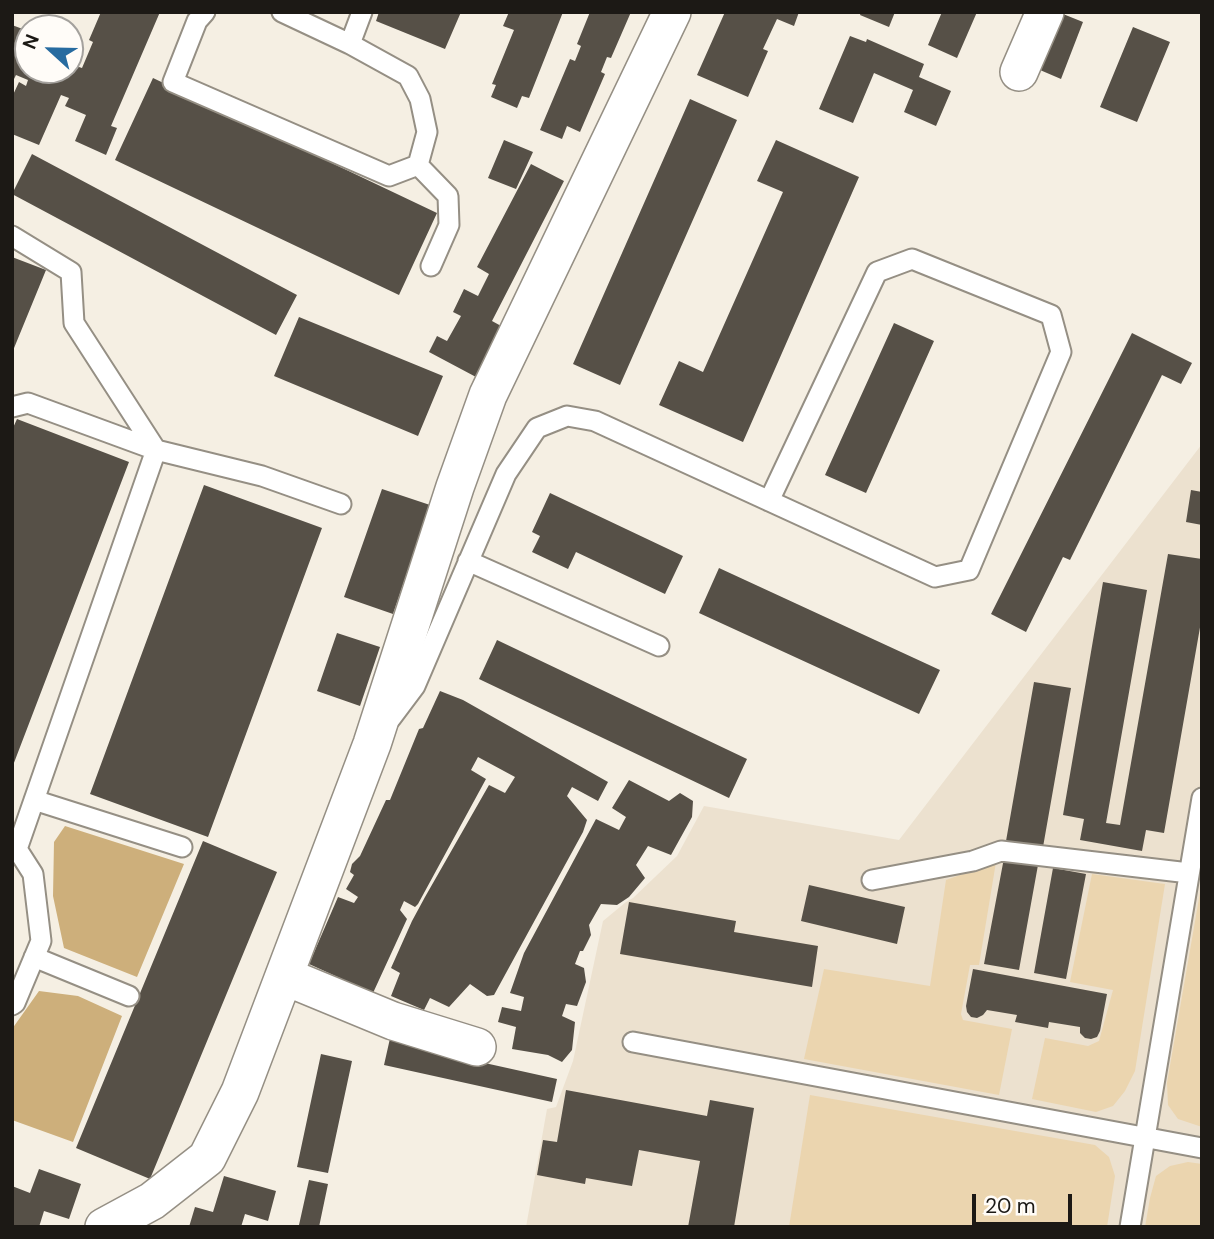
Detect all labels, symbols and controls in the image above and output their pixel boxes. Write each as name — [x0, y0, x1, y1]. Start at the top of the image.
north arrow — [14, 14, 84, 84]
text: N — [17, 31, 45, 53]
scale bar — [976, 1180, 1076, 1224]
text: 20 m — [985, 1192, 1036, 1220]

